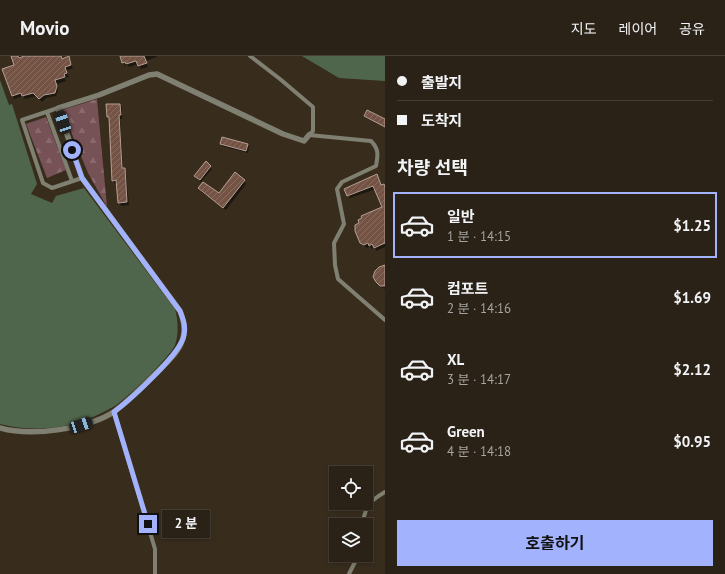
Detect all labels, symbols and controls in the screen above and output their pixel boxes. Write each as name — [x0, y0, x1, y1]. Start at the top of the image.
text: Movio — [20, 16, 70, 40]
text: 지도 — [571, 20, 597, 38]
text: 레이어 — [619, 20, 657, 38]
text: 공유 — [679, 20, 705, 38]
text: 출발지 — [421, 73, 462, 92]
car — [53, 109, 73, 135]
text: 도착지 — [421, 111, 462, 130]
route start — [63, 141, 81, 159]
text: 차량 선택 — [397, 156, 468, 179]
icon: car — [399, 207, 435, 243]
text: 일반 — [447, 207, 475, 226]
text: $1.25 — [673, 216, 711, 235]
text: 1 분 · 14:15 — [447, 228, 511, 245]
icon: car — [399, 279, 435, 315]
text: 컴포트 — [447, 279, 488, 298]
text: $1.69 — [673, 288, 711, 307]
text: 2 분 · 14:16 — [447, 300, 511, 317]
text: XL — [447, 350, 464, 369]
icon: car — [399, 351, 435, 387]
text: $2.12 — [673, 360, 711, 379]
text: 3 분 · 14:17 — [447, 371, 511, 388]
car — [68, 416, 94, 434]
text: Green — [447, 422, 485, 441]
icon: car — [399, 423, 435, 459]
text: $0.95 — [673, 432, 711, 451]
text: 4 분 · 14:18 — [447, 443, 511, 460]
map controls — [329, 466, 373, 562]
button: locate — [329, 466, 373, 510]
callout: 2 분 — [162, 510, 210, 538]
route end — [139, 515, 157, 533]
text: 2 분 — [175, 515, 197, 532]
button: layers — [329, 518, 373, 562]
button: 호출하기 — [397, 520, 713, 566]

